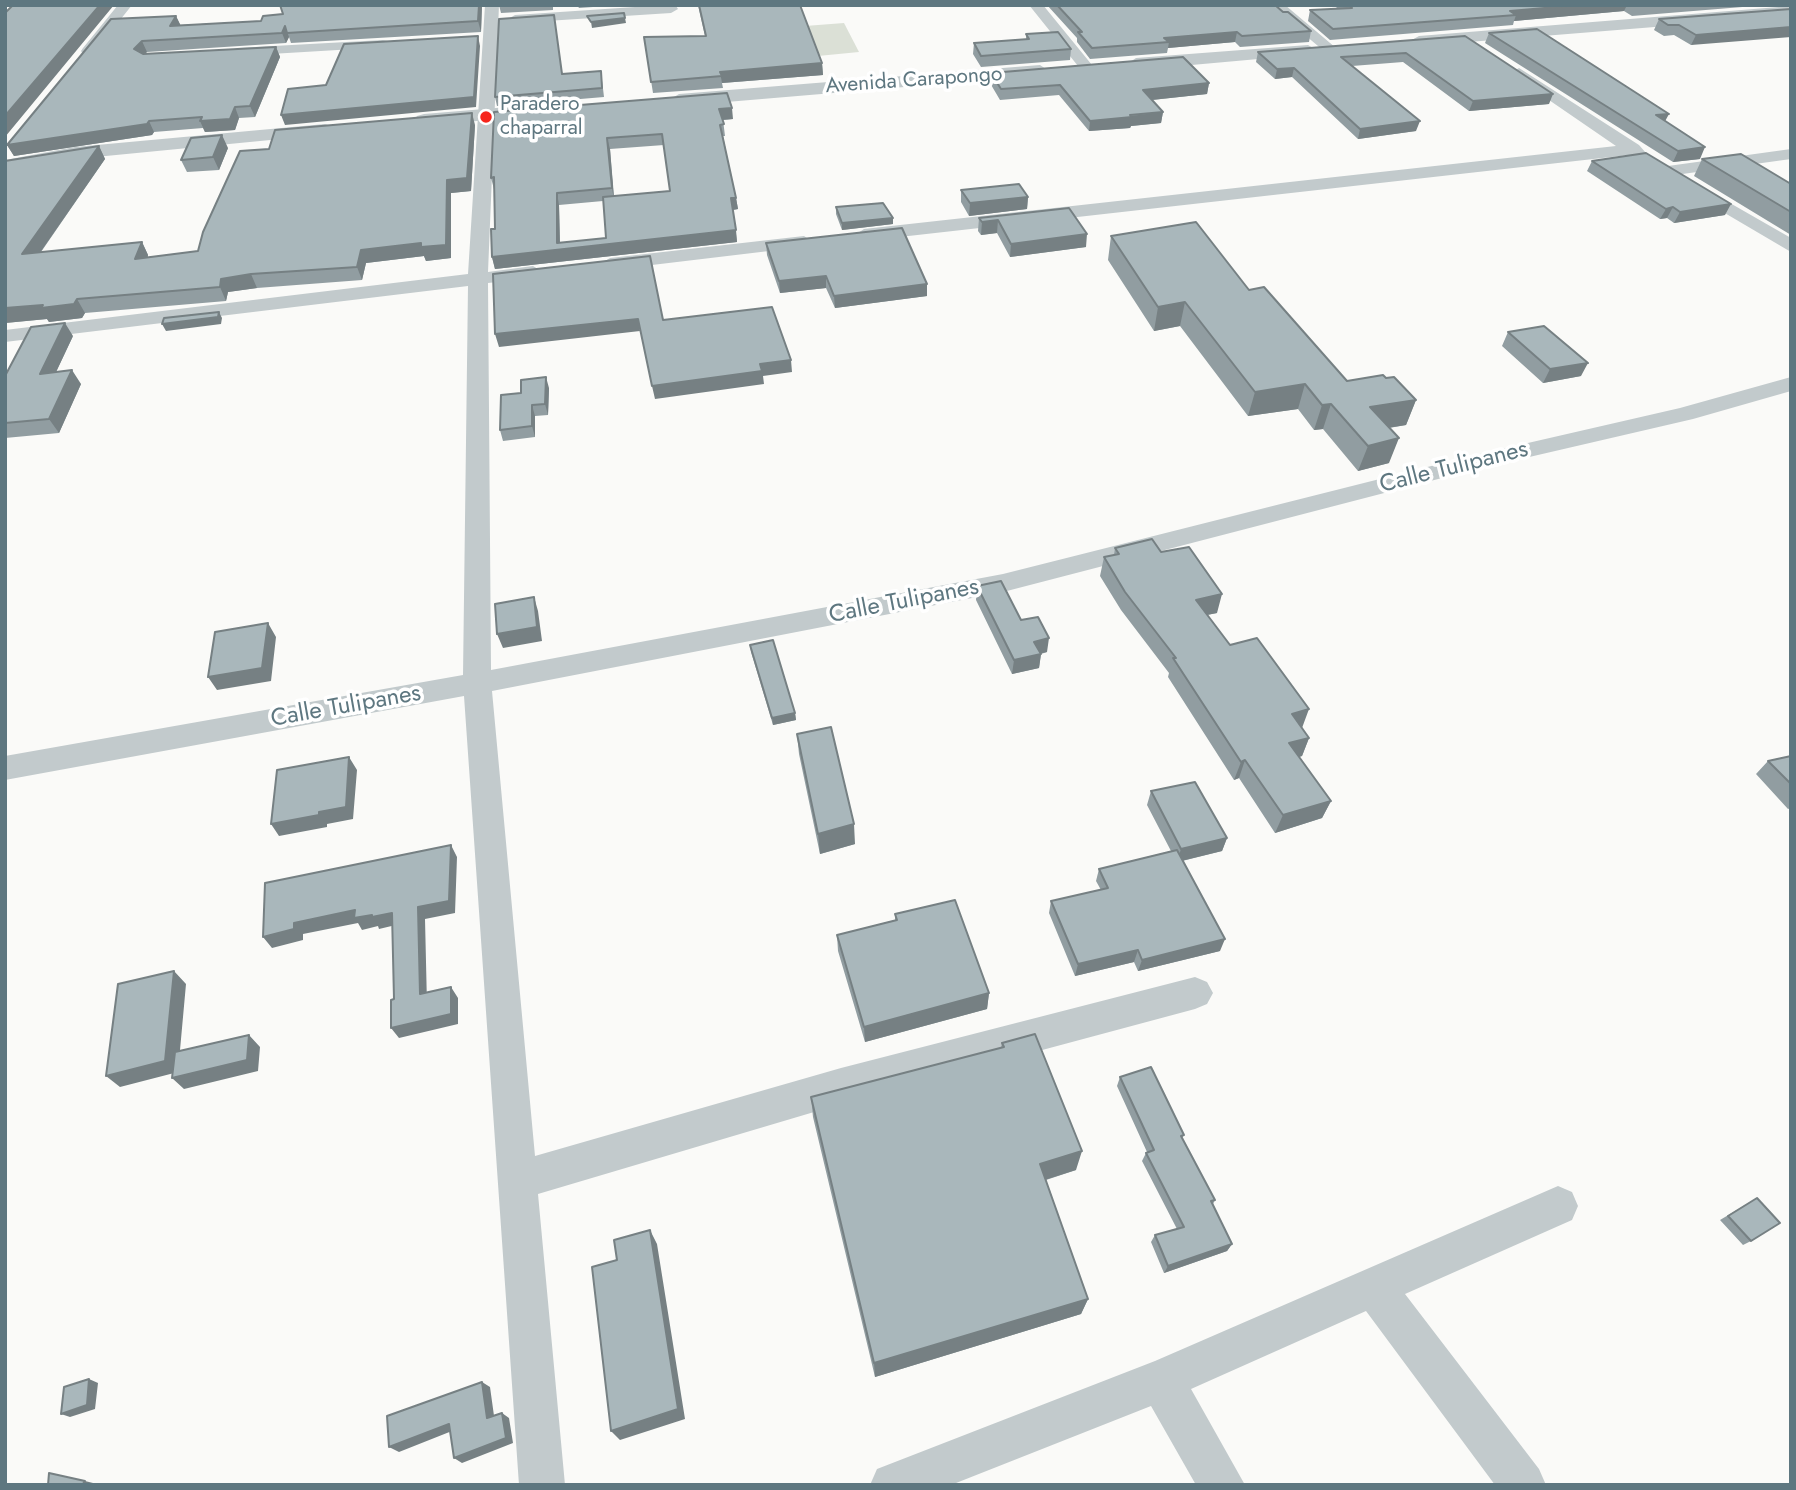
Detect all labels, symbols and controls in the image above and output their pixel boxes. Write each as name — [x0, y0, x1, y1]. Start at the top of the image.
street label: Avenida Carapongo — [825, 62, 1003, 100]
place label: Paradero chaparral — [500, 92, 583, 142]
marker: Paradero chaparral — [478, 109, 494, 125]
street label: Calle Tulipanes — [1377, 436, 1531, 500]
street label: Calle Tulipanes — [827, 573, 981, 631]
street label: Calle Tulipanes — [269, 680, 423, 734]

